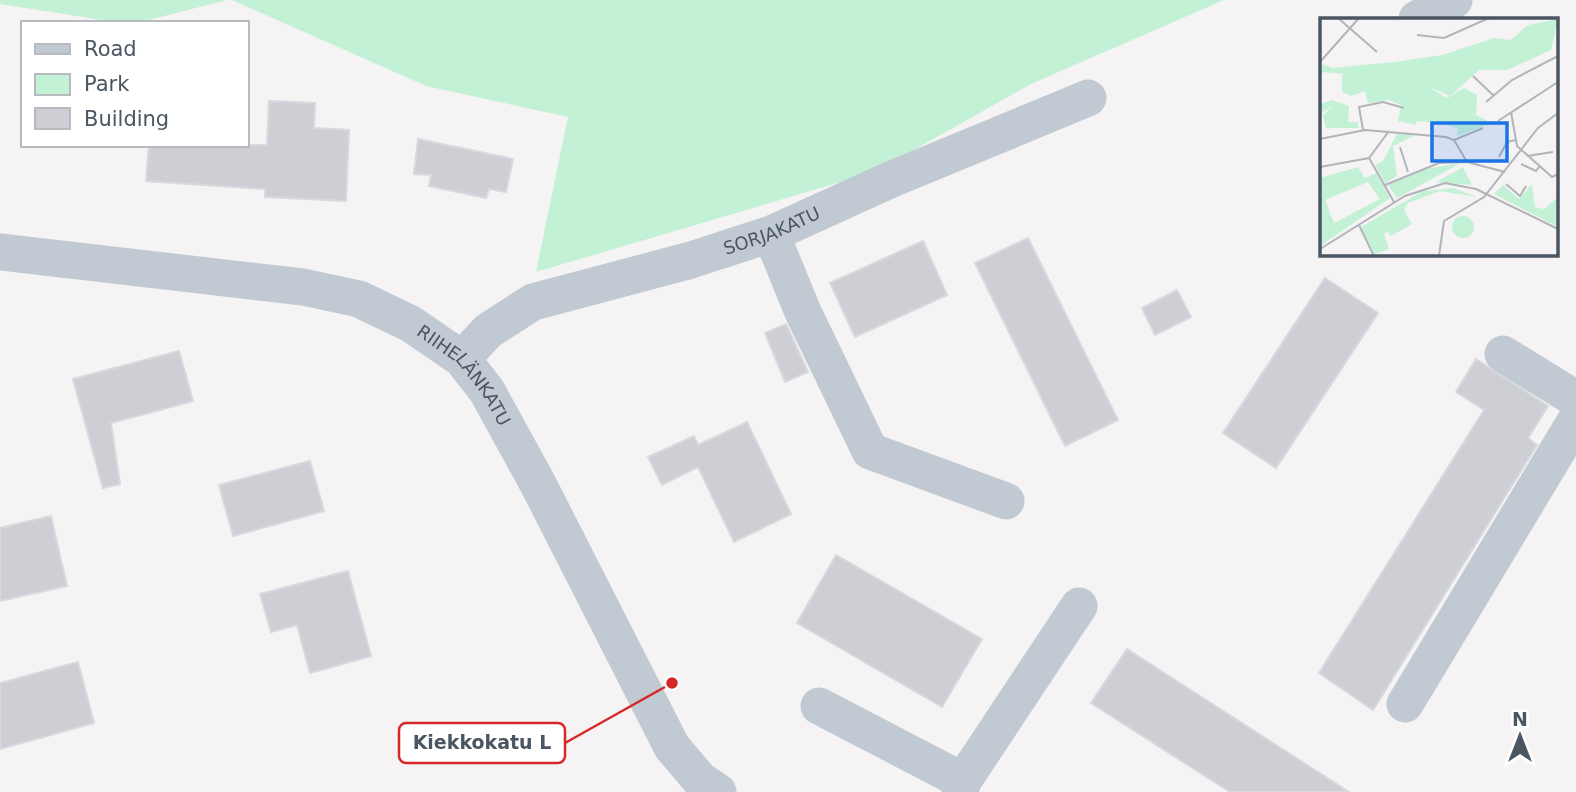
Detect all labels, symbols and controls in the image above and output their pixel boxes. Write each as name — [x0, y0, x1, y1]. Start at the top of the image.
inset map — [1320, 18, 1558, 256]
legend — [21, 21, 248, 147]
text: Road — [84, 37, 137, 61]
text: Park — [84, 72, 130, 96]
text: Building — [84, 107, 169, 131]
street label: SORJAKATU — [721, 202, 823, 259]
street label: RIIHELÄNKATU — [413, 320, 515, 429]
north arrow — [1485, 701, 1555, 771]
text: N — [1512, 708, 1528, 730]
callout: Kiekkokatu L — [399, 723, 565, 763]
text: Kiekkokatu L — [413, 731, 551, 753]

